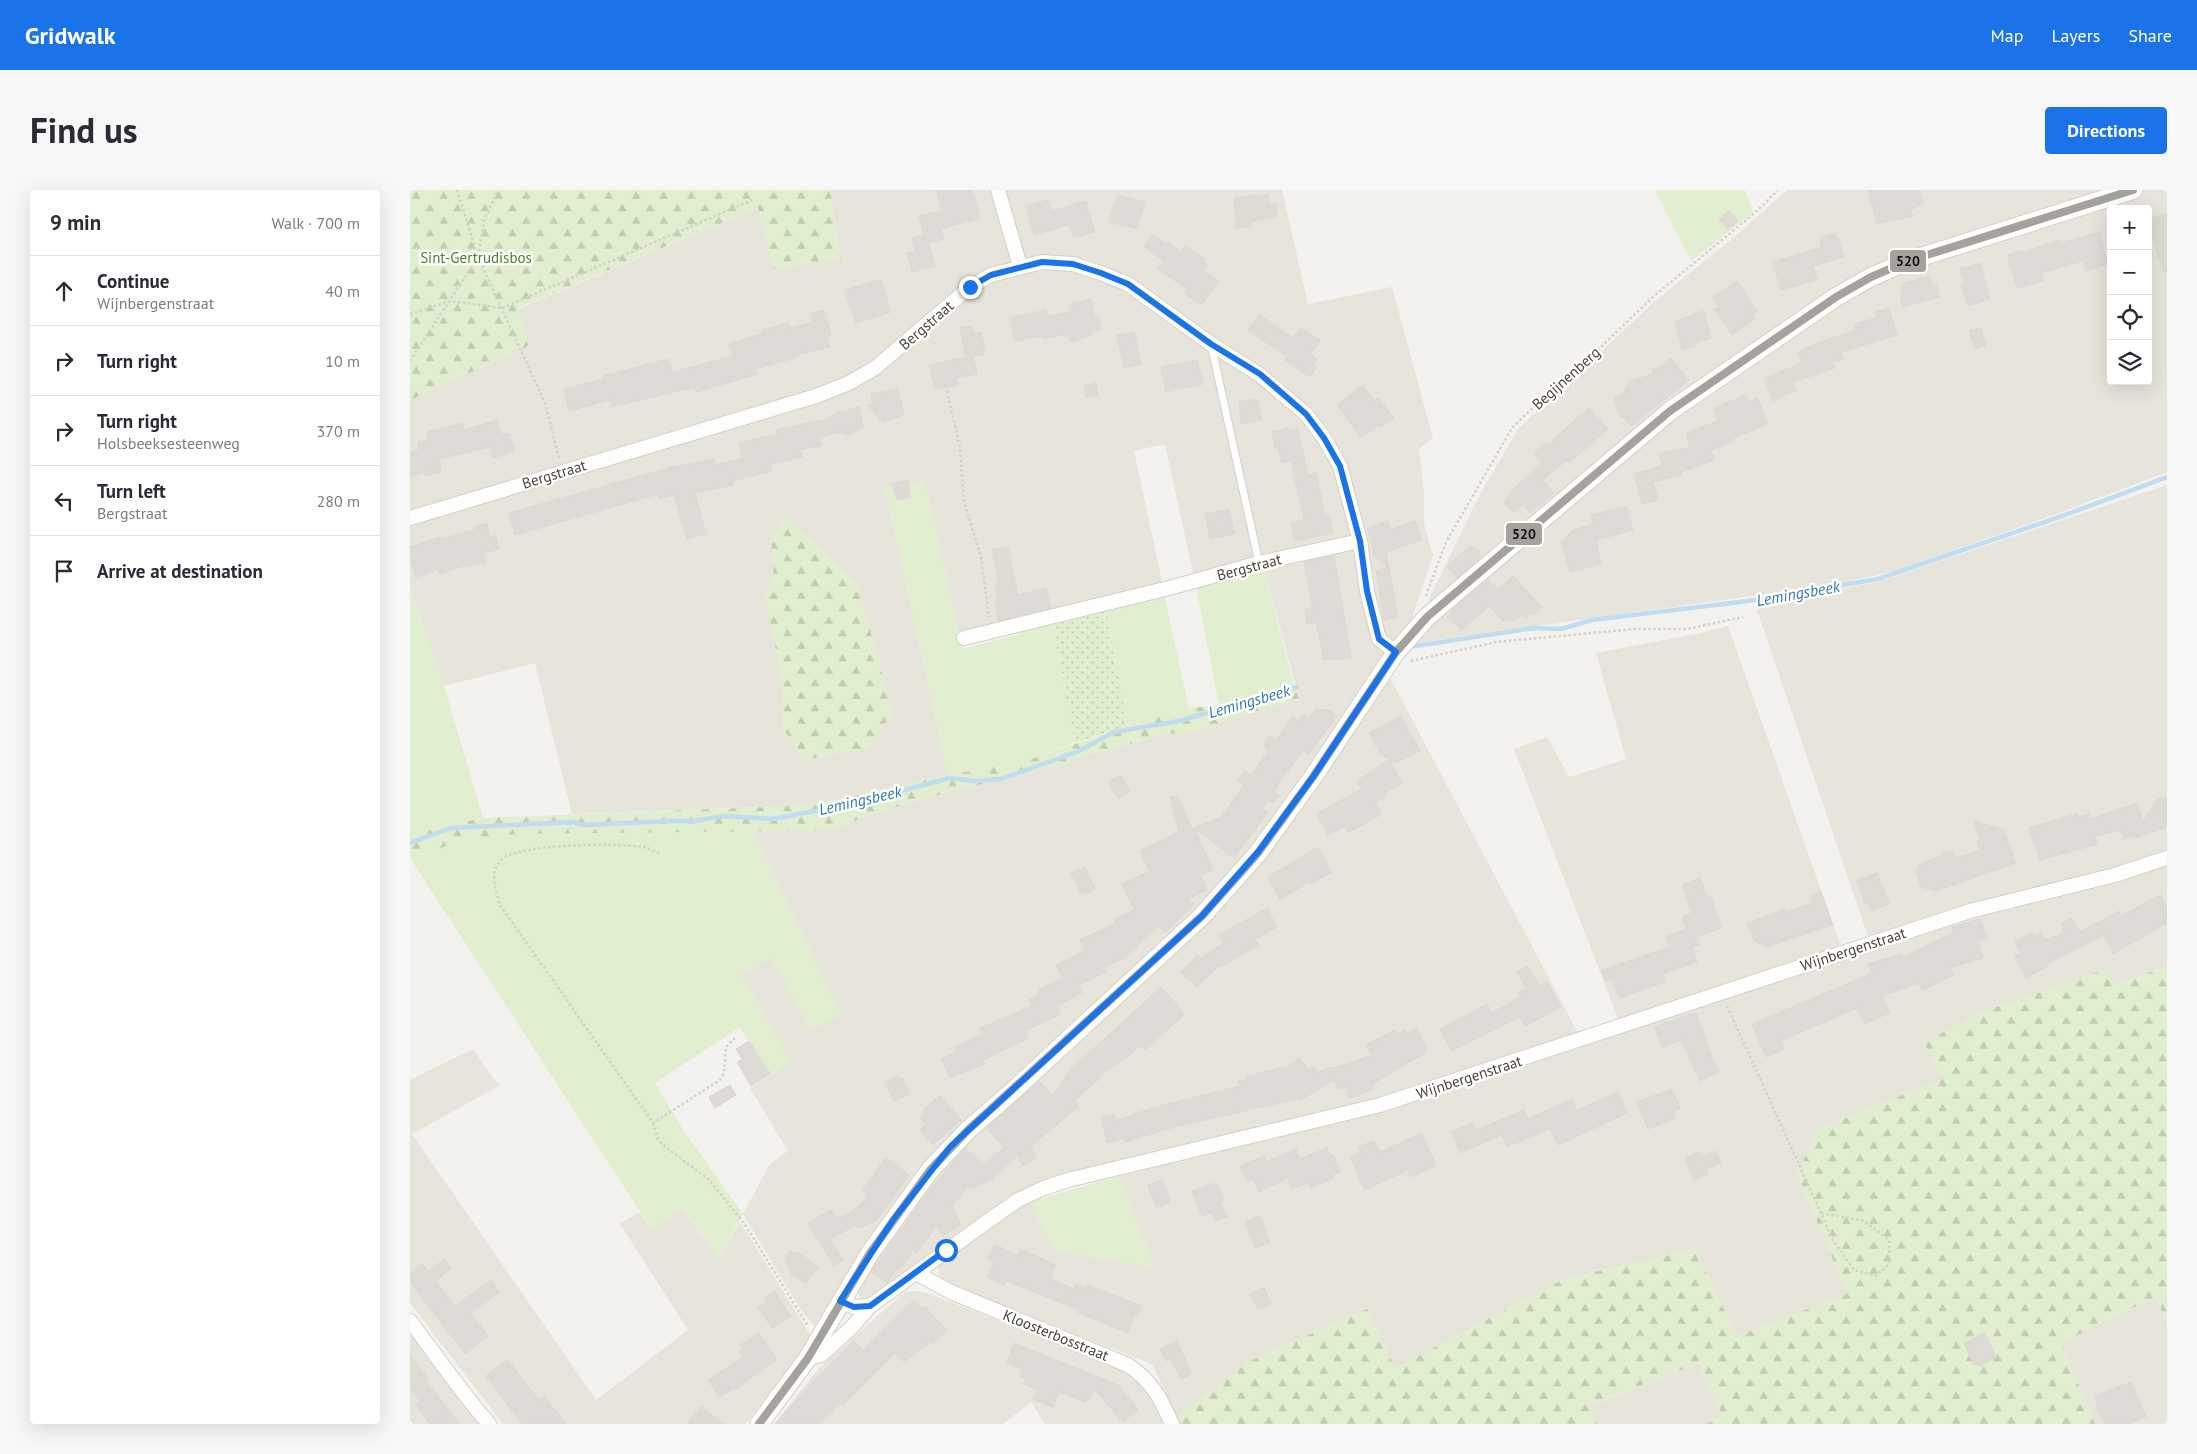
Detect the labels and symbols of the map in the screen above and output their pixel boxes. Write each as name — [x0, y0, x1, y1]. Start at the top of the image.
park label: Sint-Gertrudisbos — [420, 248, 532, 267]
line badge: 520 — [1889, 249, 1927, 273]
text: 520 — [1896, 252, 1920, 270]
route end — [959, 276, 982, 299]
street label: Bergstraat — [895, 296, 957, 354]
street label: Begijnenberg — [1528, 342, 1604, 414]
street label: Bergstraat — [520, 455, 588, 493]
line badge: 520 — [1505, 522, 1543, 546]
text: 520 — [1512, 525, 1536, 543]
street label: Bergstraat — [1215, 549, 1283, 585]
water label: Lemingsbeek — [1755, 576, 1842, 610]
water label: Lemingsbeek — [1206, 680, 1293, 722]
water label: Lemingsbeek — [817, 781, 904, 819]
street label: Wijnbergenstraat — [1798, 923, 1908, 975]
street label: Wijnbergenstraat — [1414, 1051, 1524, 1103]
route start — [935, 1239, 958, 1262]
street label: Kloosterbosstraat — [1000, 1305, 1112, 1365]

